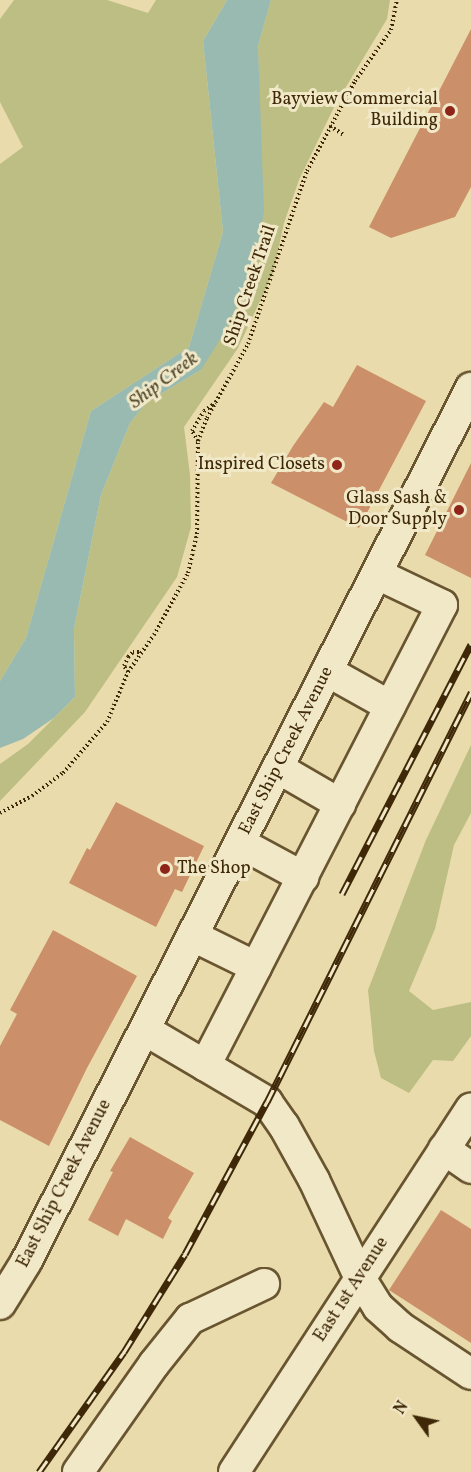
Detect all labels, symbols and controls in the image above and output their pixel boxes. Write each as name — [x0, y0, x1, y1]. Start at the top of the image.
place label: Bayview Commercial Building — [271, 90, 438, 132]
marker: Bayview Commercial Building — [443, 104, 457, 118]
street label: Ship Creek Trail — [220, 222, 282, 350]
water label: Ship Creek — [125, 347, 203, 415]
place label: Inspired Closets — [198, 454, 325, 476]
marker: Inspired Closets — [330, 458, 344, 472]
place label: Glass Sash & Door Supply — [346, 489, 447, 532]
marker: Glass Sash & Door Supply — [452, 503, 466, 517]
street label: East Ship Creek Avenue — [235, 663, 339, 839]
place label: The Shop — [177, 858, 251, 880]
marker: The Shop — [158, 862, 172, 876]
street label: East Ship Creek Avenue — [13, 1096, 117, 1272]
street label: East 1st Avenue — [310, 1233, 394, 1347]
north arrow — [387, 1388, 447, 1448]
text: N — [390, 1397, 414, 1419]

